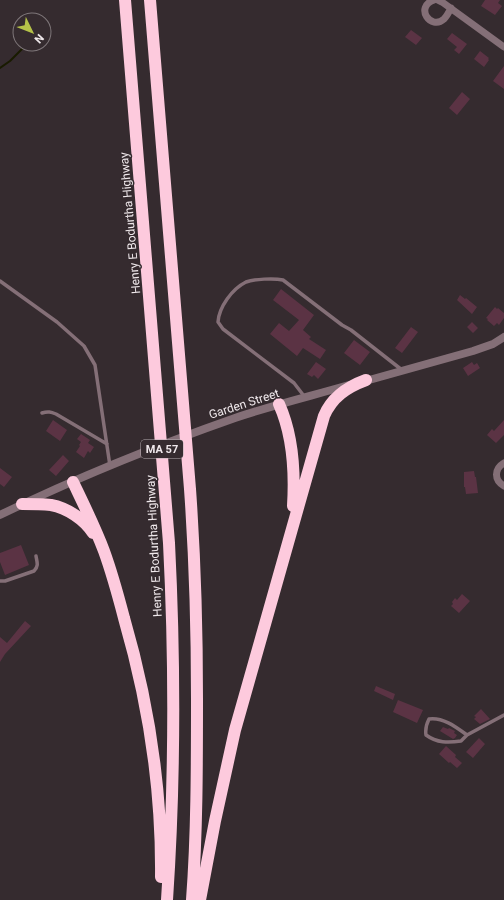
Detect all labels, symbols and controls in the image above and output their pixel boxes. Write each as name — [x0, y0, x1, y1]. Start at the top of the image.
north arrow — [12, 12, 52, 52]
text: N — [31, 31, 46, 46]
street label: Henry E Bodurtha Highway — [117, 151, 143, 294]
street label: Garden Street — [207, 386, 281, 422]
road number: MA 57 — [141, 440, 183, 458]
street label: Henry E Bodurtha Highway — [143, 474, 165, 617]

